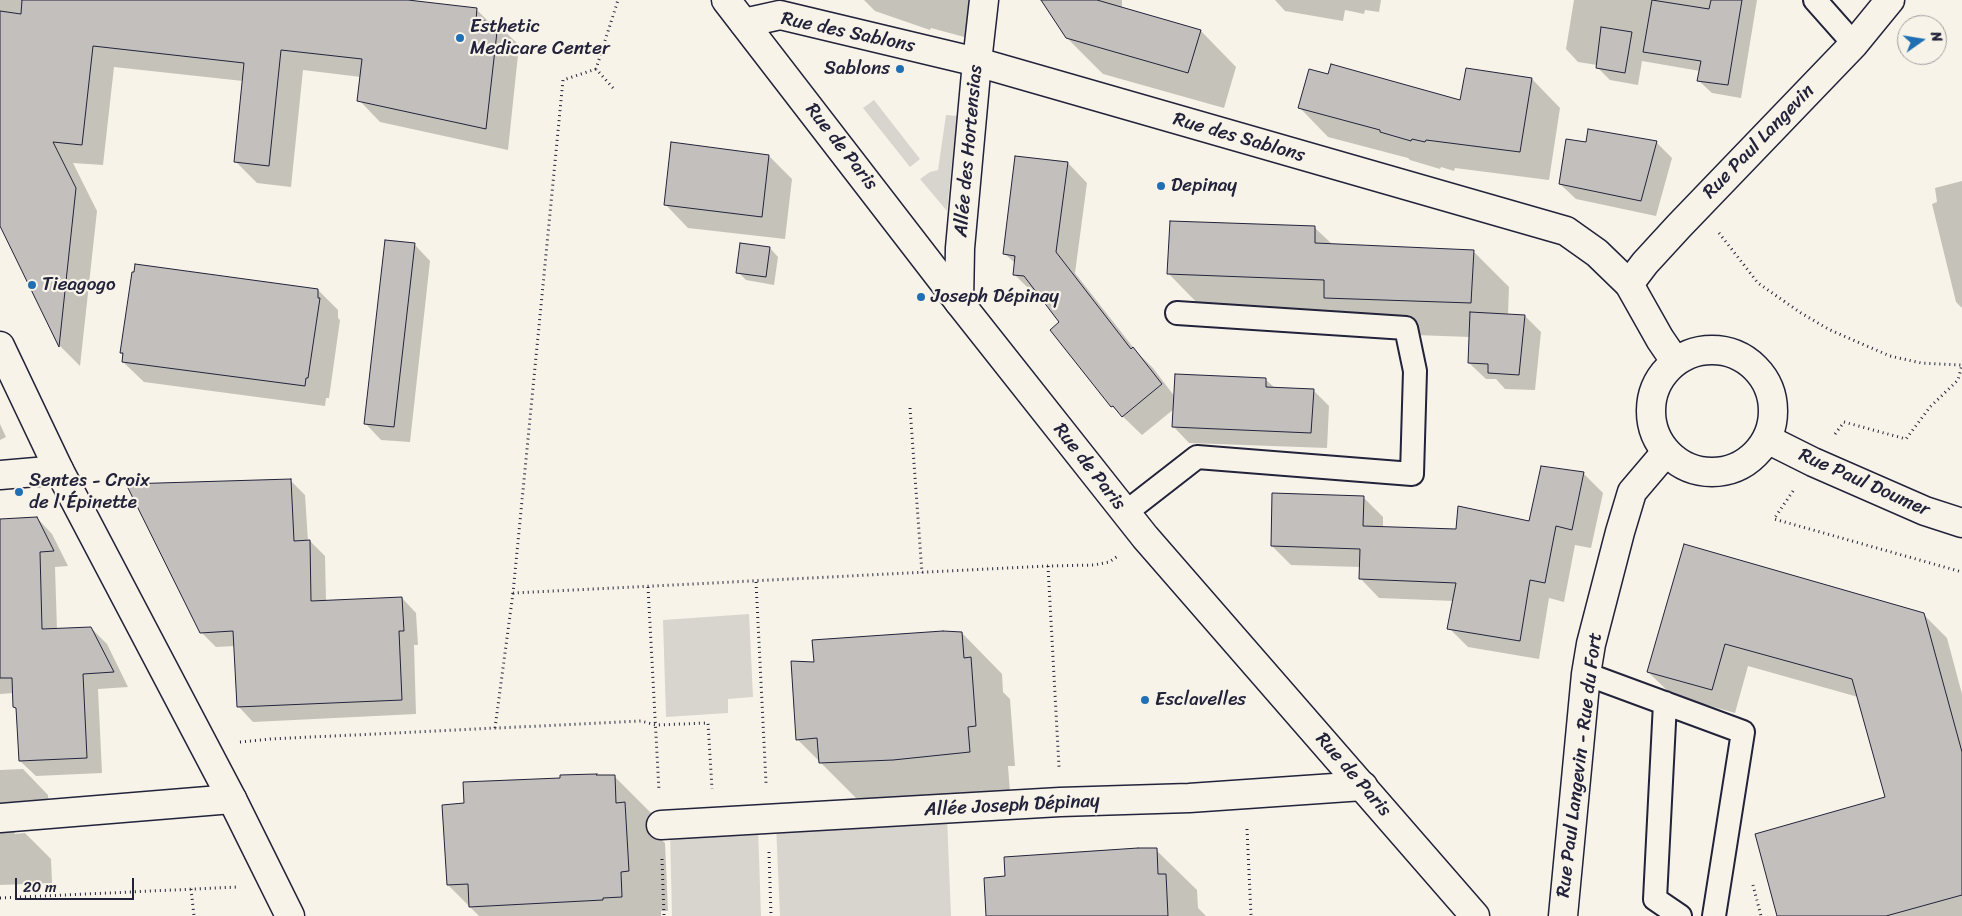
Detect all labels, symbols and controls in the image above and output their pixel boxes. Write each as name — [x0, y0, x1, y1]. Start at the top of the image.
street label: Rue des Sablons — [779, 8, 917, 58]
north arrow — [1897, 15, 1947, 65]
place label: Esthetic Medicare Center — [470, 16, 610, 60]
text: N — [1923, 29, 1949, 44]
marker: Esthetic Medicare Center — [454, 32, 466, 44]
place label: Sablons — [824, 58, 890, 80]
marker: Sablons — [894, 63, 906, 75]
street label: Allée des Hortensias — [950, 64, 988, 238]
street label: Rue Paul Langevin — [1699, 80, 1819, 204]
street label: Rue de Paris — [800, 99, 882, 195]
street label: Rue des Sablons — [1171, 108, 1307, 168]
place label: Depinay — [1171, 175, 1237, 197]
marker: Depinay — [1155, 180, 1167, 192]
place label: Tieagogo — [42, 274, 116, 296]
marker: Tieagogo — [26, 279, 38, 291]
place label: Joseph Dépinay — [931, 286, 1059, 308]
marker: Joseph Dépinay — [915, 291, 927, 303]
street label: Rue de Paris — [1048, 419, 1130, 515]
street label: Rue Paul Doumer — [1795, 444, 1933, 522]
place label: Sentes - Croix de l'Épinette — [29, 470, 150, 514]
marker: Sentes - Croix de l'Épinette — [13, 486, 25, 498]
street label: Rue Paul Langevin - Rue du Fort — [1552, 631, 1608, 899]
place label: Esclavelles — [1155, 689, 1246, 711]
marker: Esclavelles — [1139, 694, 1151, 706]
street label: Rue de Paris — [1310, 728, 1396, 822]
street label: Allée Joseph Dépinay — [924, 790, 1100, 822]
scale bar — [18, 868, 136, 900]
text: 20 m — [23, 874, 57, 900]

